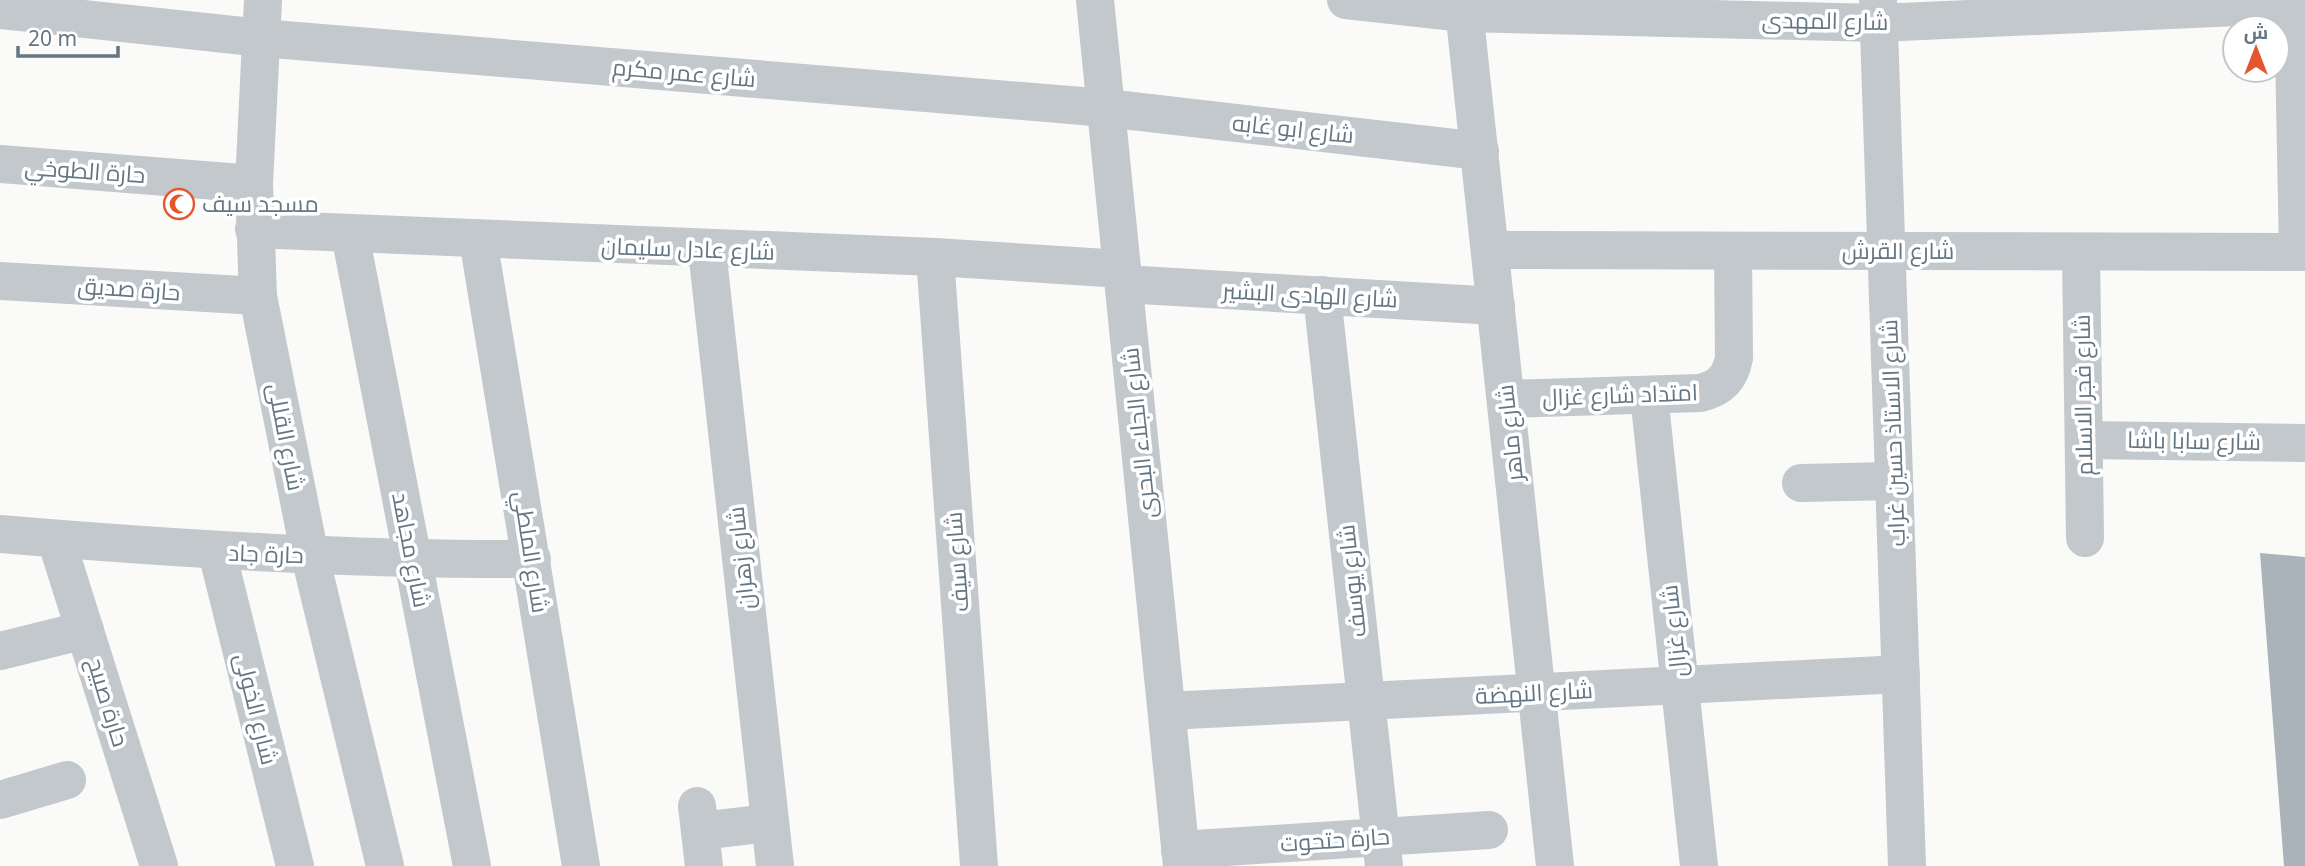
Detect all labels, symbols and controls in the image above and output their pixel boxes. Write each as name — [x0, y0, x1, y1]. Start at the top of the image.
street label: شارع المهدى — [1761, 3, 1889, 38]
scale bar — [18, 14, 117, 58]
north arrow — [2221, 14, 2291, 84]
text: ش — [2244, 19, 2268, 45]
text: 20 m — [28, 24, 77, 52]
street label: شارع عمر مكرم — [611, 50, 757, 95]
street label: شارع ابو غابه — [1231, 106, 1355, 151]
street label: حارة الطوخي — [23, 150, 147, 193]
mosque icon: مسجد سيف — [162, 187, 196, 221]
place label: مسجد سيف — [202, 187, 319, 219]
street label: شارع عادل سليمان — [601, 229, 775, 268]
street label: شارع القرش — [1842, 234, 1954, 267]
street label: حارة صديق — [77, 268, 182, 308]
street label: شارع الهادى البشير — [1220, 273, 1398, 316]
street label: شارع فجر الاسلام — [2065, 314, 2100, 476]
street label: شارع الاستاذ حسين غراب — [1872, 319, 1913, 547]
street label: شارع الجلاء البحرى — [1113, 346, 1164, 520]
street label: امتداد شارع غزال — [1542, 375, 1698, 414]
street label: شارع القللى — [260, 380, 313, 494]
street label: شارع ماهر — [1488, 383, 1531, 485]
street label: شارع سابا باشا — [2127, 423, 2261, 458]
street label: شارع الملطي — [504, 488, 557, 616]
street label: شارع مجاهد — [384, 490, 439, 610]
street label: شارع زهران — [719, 505, 762, 611]
street label: شارع سيف — [937, 511, 976, 613]
street label: شارع يوسف — [1329, 523, 1374, 639]
street label: حارة جاد — [228, 536, 304, 570]
street label: شارع غزال — [1652, 583, 1695, 679]
street label: شارع الخولى — [227, 650, 286, 768]
street label: حارة صبيح — [79, 653, 138, 751]
street label: شارع النهضة — [1474, 673, 1594, 712]
street label: حارة حتحوت — [1279, 819, 1391, 859]

